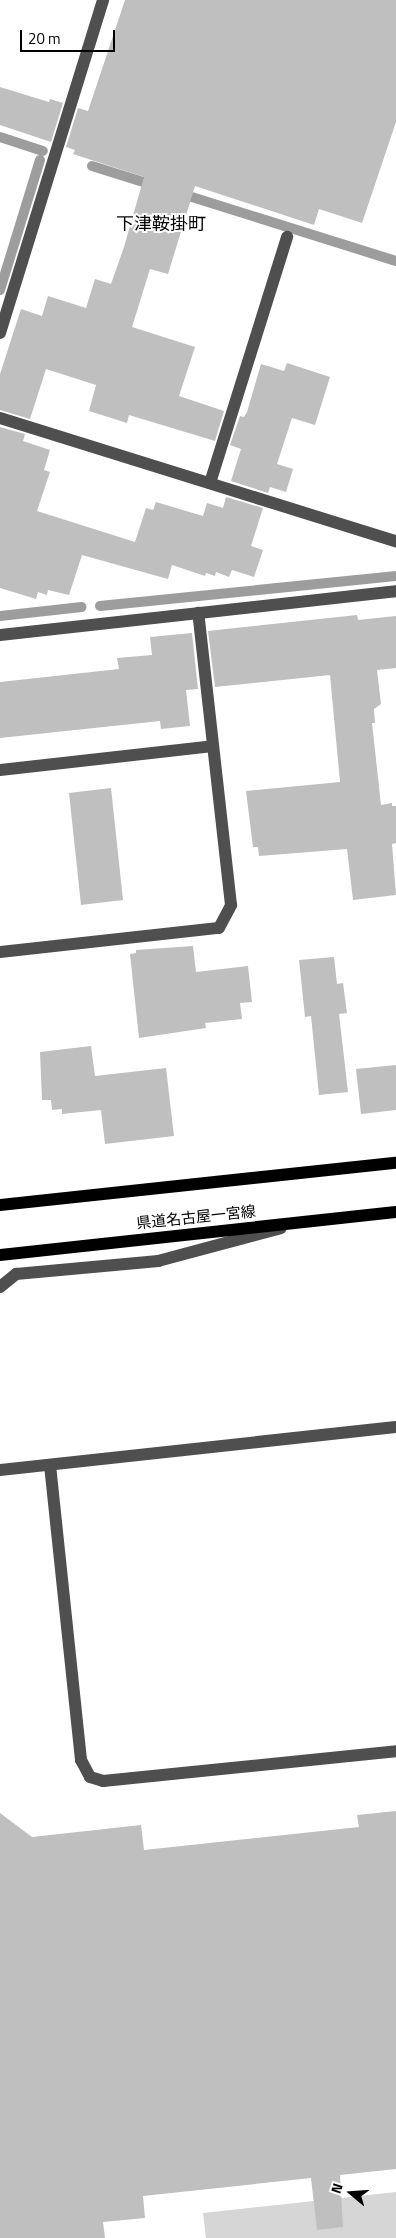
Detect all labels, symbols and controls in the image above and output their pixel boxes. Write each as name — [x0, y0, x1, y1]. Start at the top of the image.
scale bar — [22, 20, 118, 52]
text: 20 m — [28, 27, 61, 50]
district label: 下津鞍掛町 — [116, 213, 206, 235]
street label: 県道名古屋一宮線 — [135, 1202, 257, 1232]
north arrow — [326, 2168, 376, 2218]
text: N — [325, 2180, 348, 2196]

